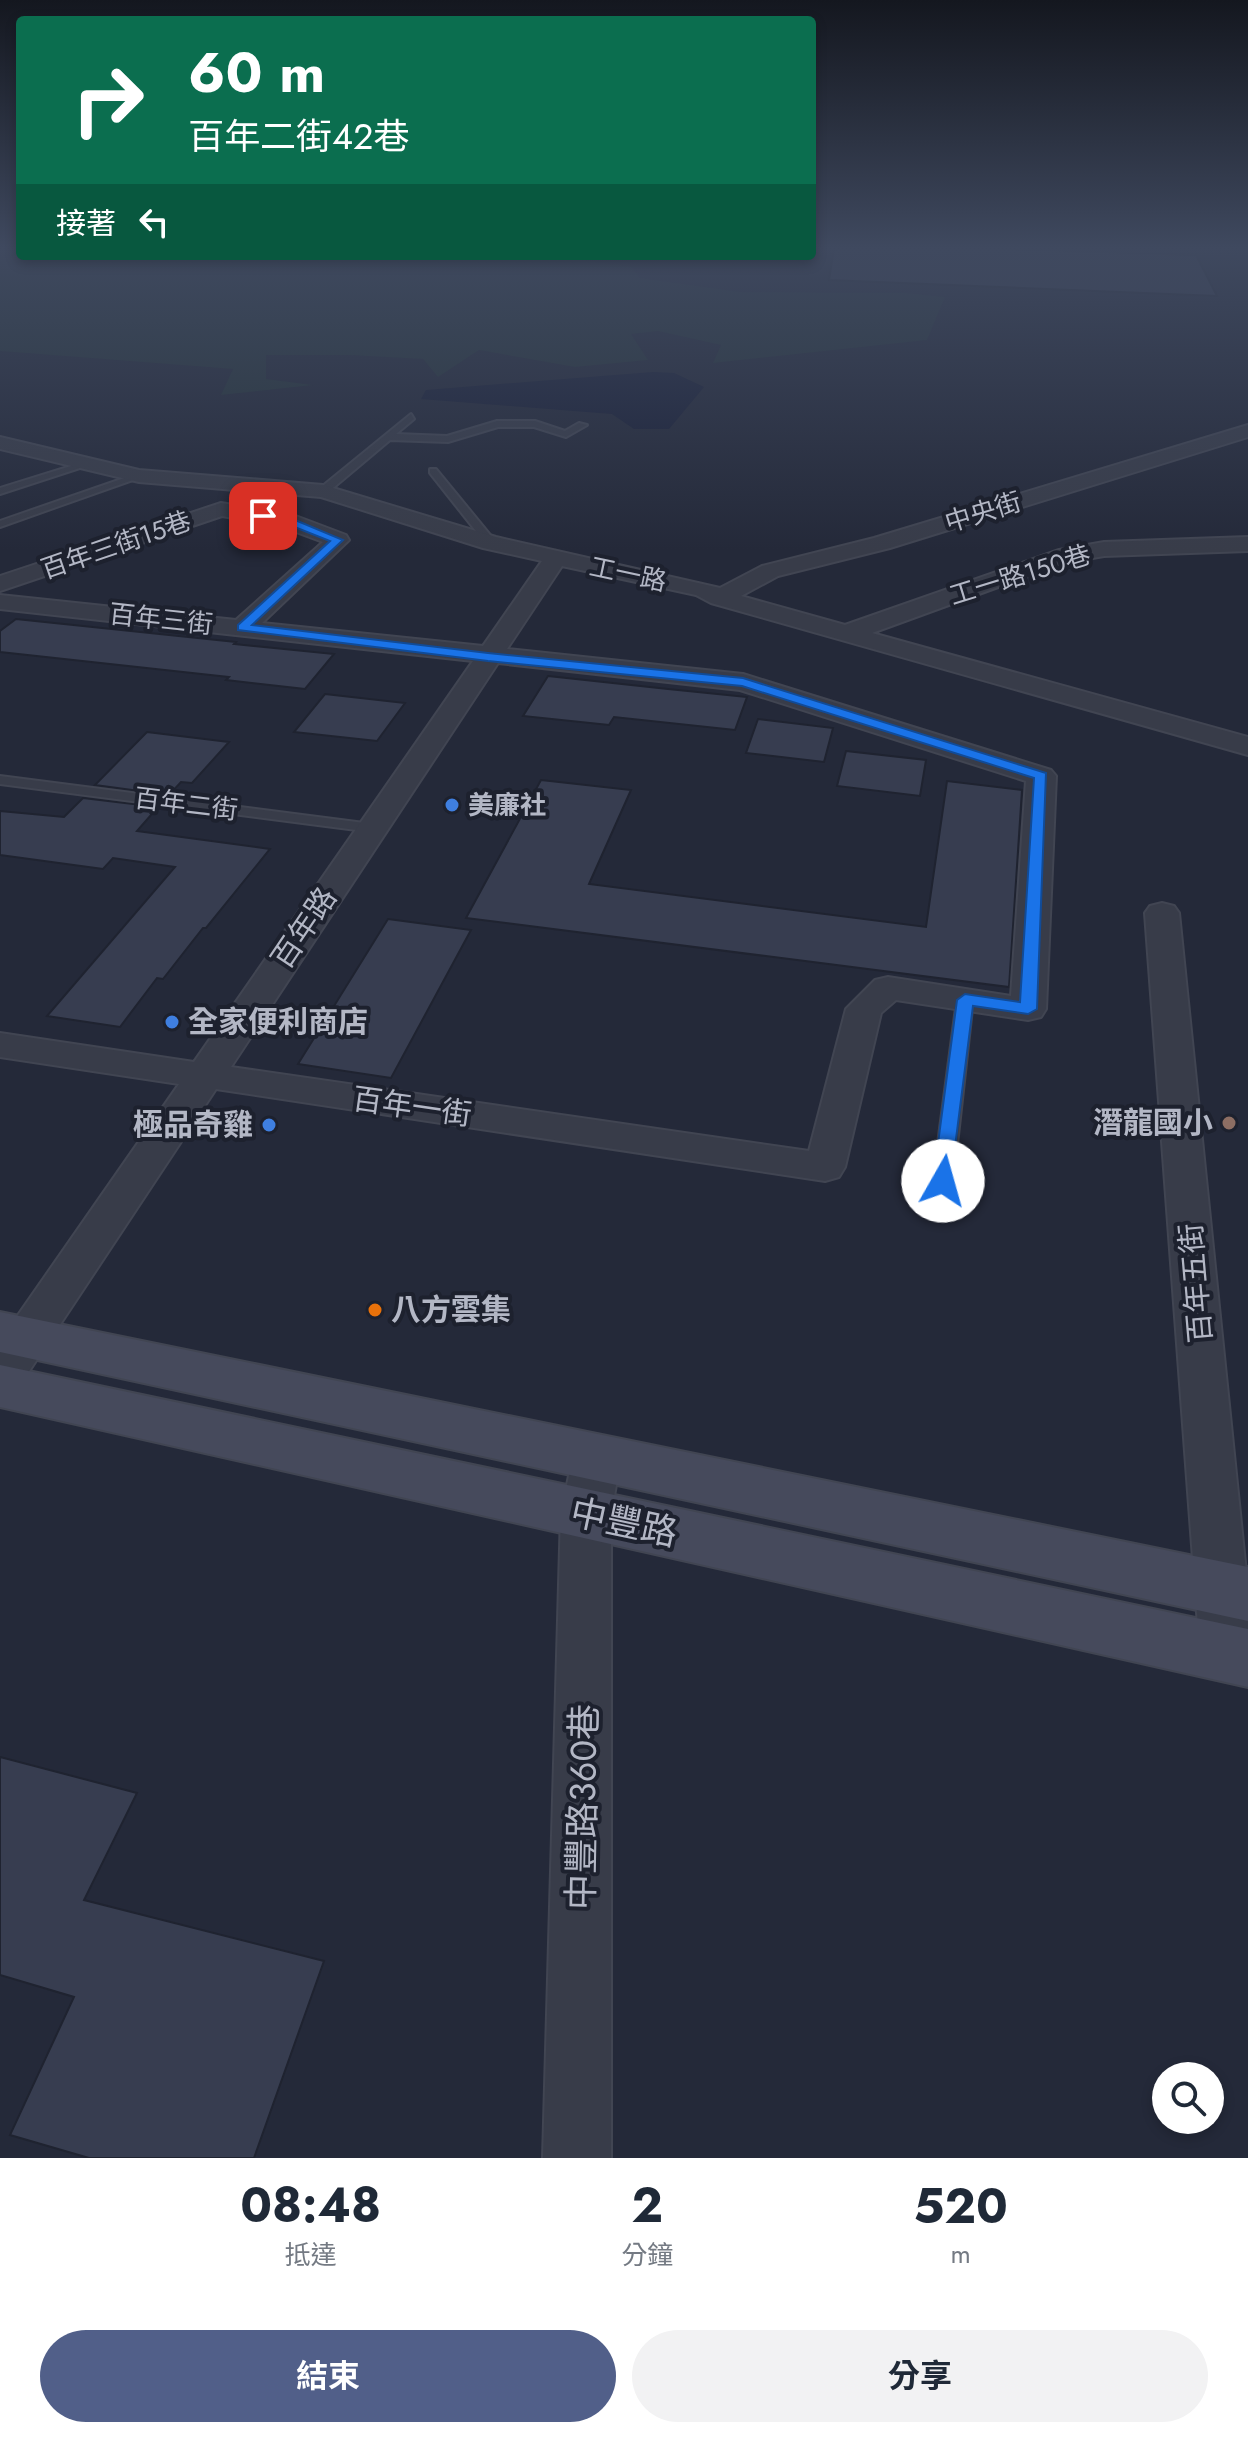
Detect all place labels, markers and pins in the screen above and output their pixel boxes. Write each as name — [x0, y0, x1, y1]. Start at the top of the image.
pin — [229, 482, 297, 550]
place label: 美廉社 — [468, 786, 546, 824]
marker: 美廉社 — [443, 796, 461, 814]
place label: 全家便利商店 — [188, 1000, 368, 1043]
marker: 全家便利商店 — [163, 1013, 181, 1031]
place label: 潛龍國小 — [1093, 1101, 1213, 1144]
place label: 極品奇雞 — [133, 1103, 253, 1146]
marker: 潛龍國小 — [1220, 1114, 1238, 1132]
marker: 極品奇雞 — [260, 1116, 278, 1134]
place label: 八方雲集 — [391, 1288, 511, 1331]
marker: 八方雲集 — [366, 1301, 384, 1319]

